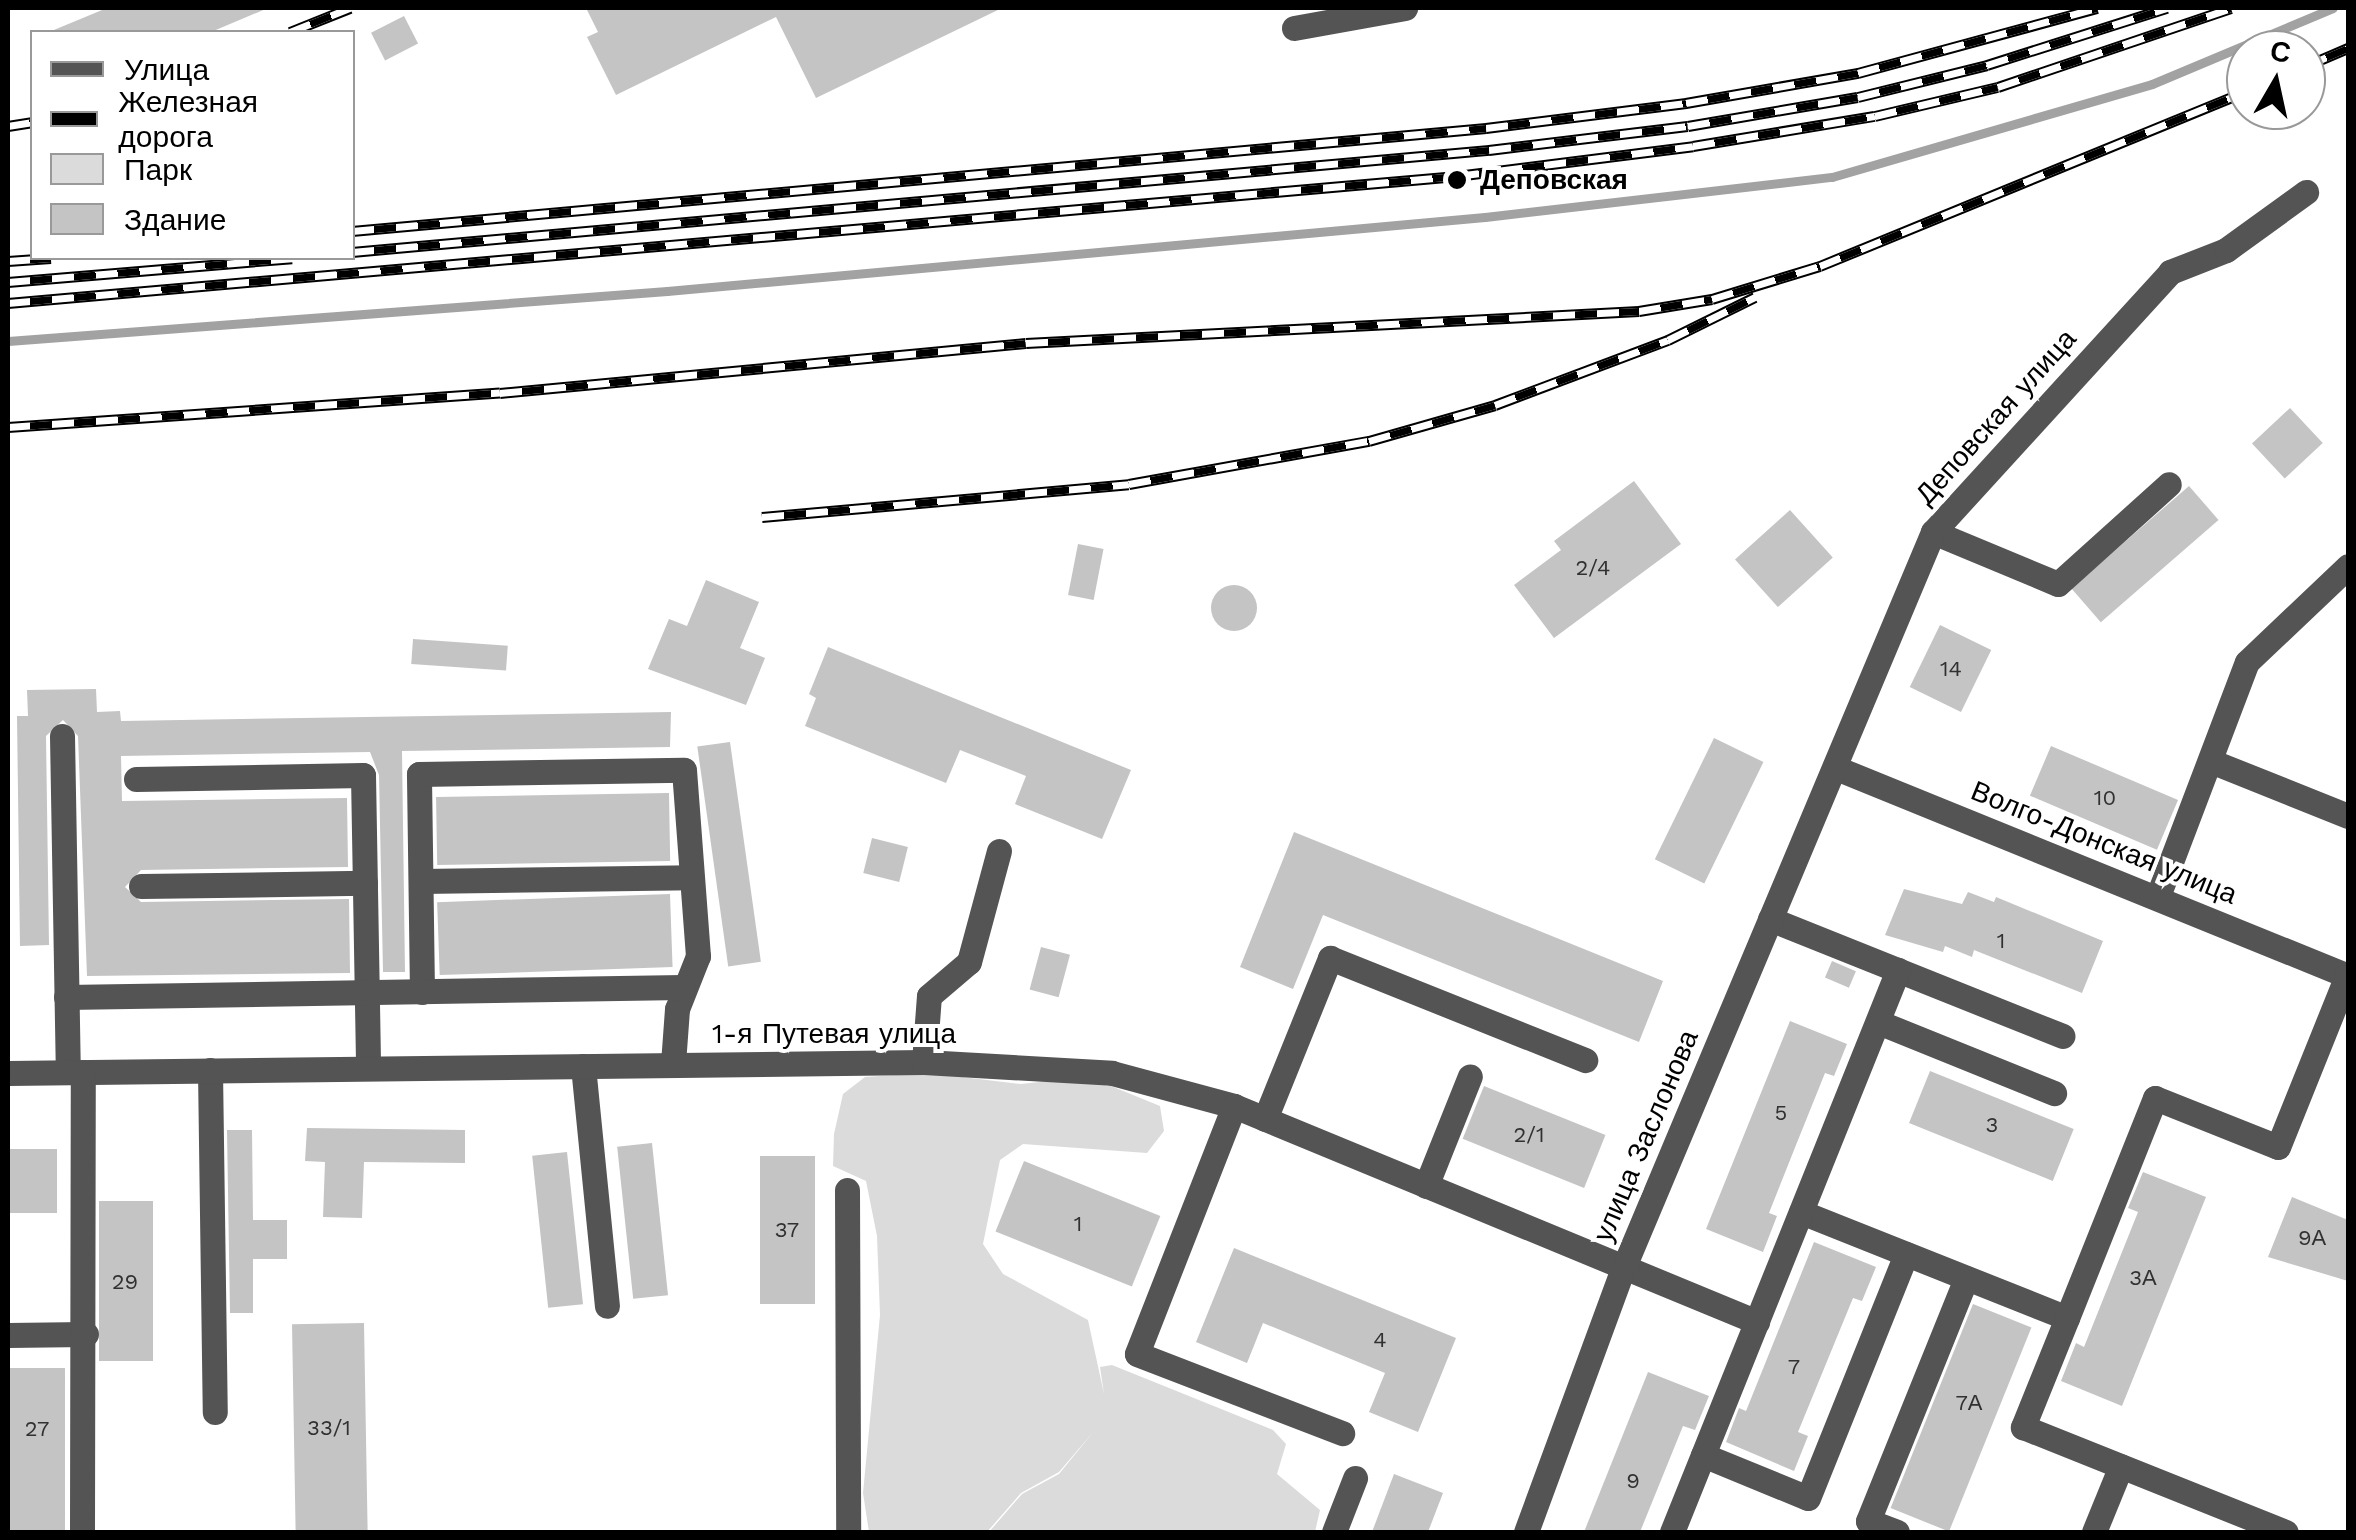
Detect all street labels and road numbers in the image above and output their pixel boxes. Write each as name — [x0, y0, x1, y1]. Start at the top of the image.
street label: Деповская улица — [1909, 323, 2083, 511]
street label: Волго-Донская улица — [1966, 774, 2242, 912]
street label: 1-я Путевая улица — [712, 1017, 956, 1051]
street label: улица Заслонова — [1586, 1025, 1706, 1247]

